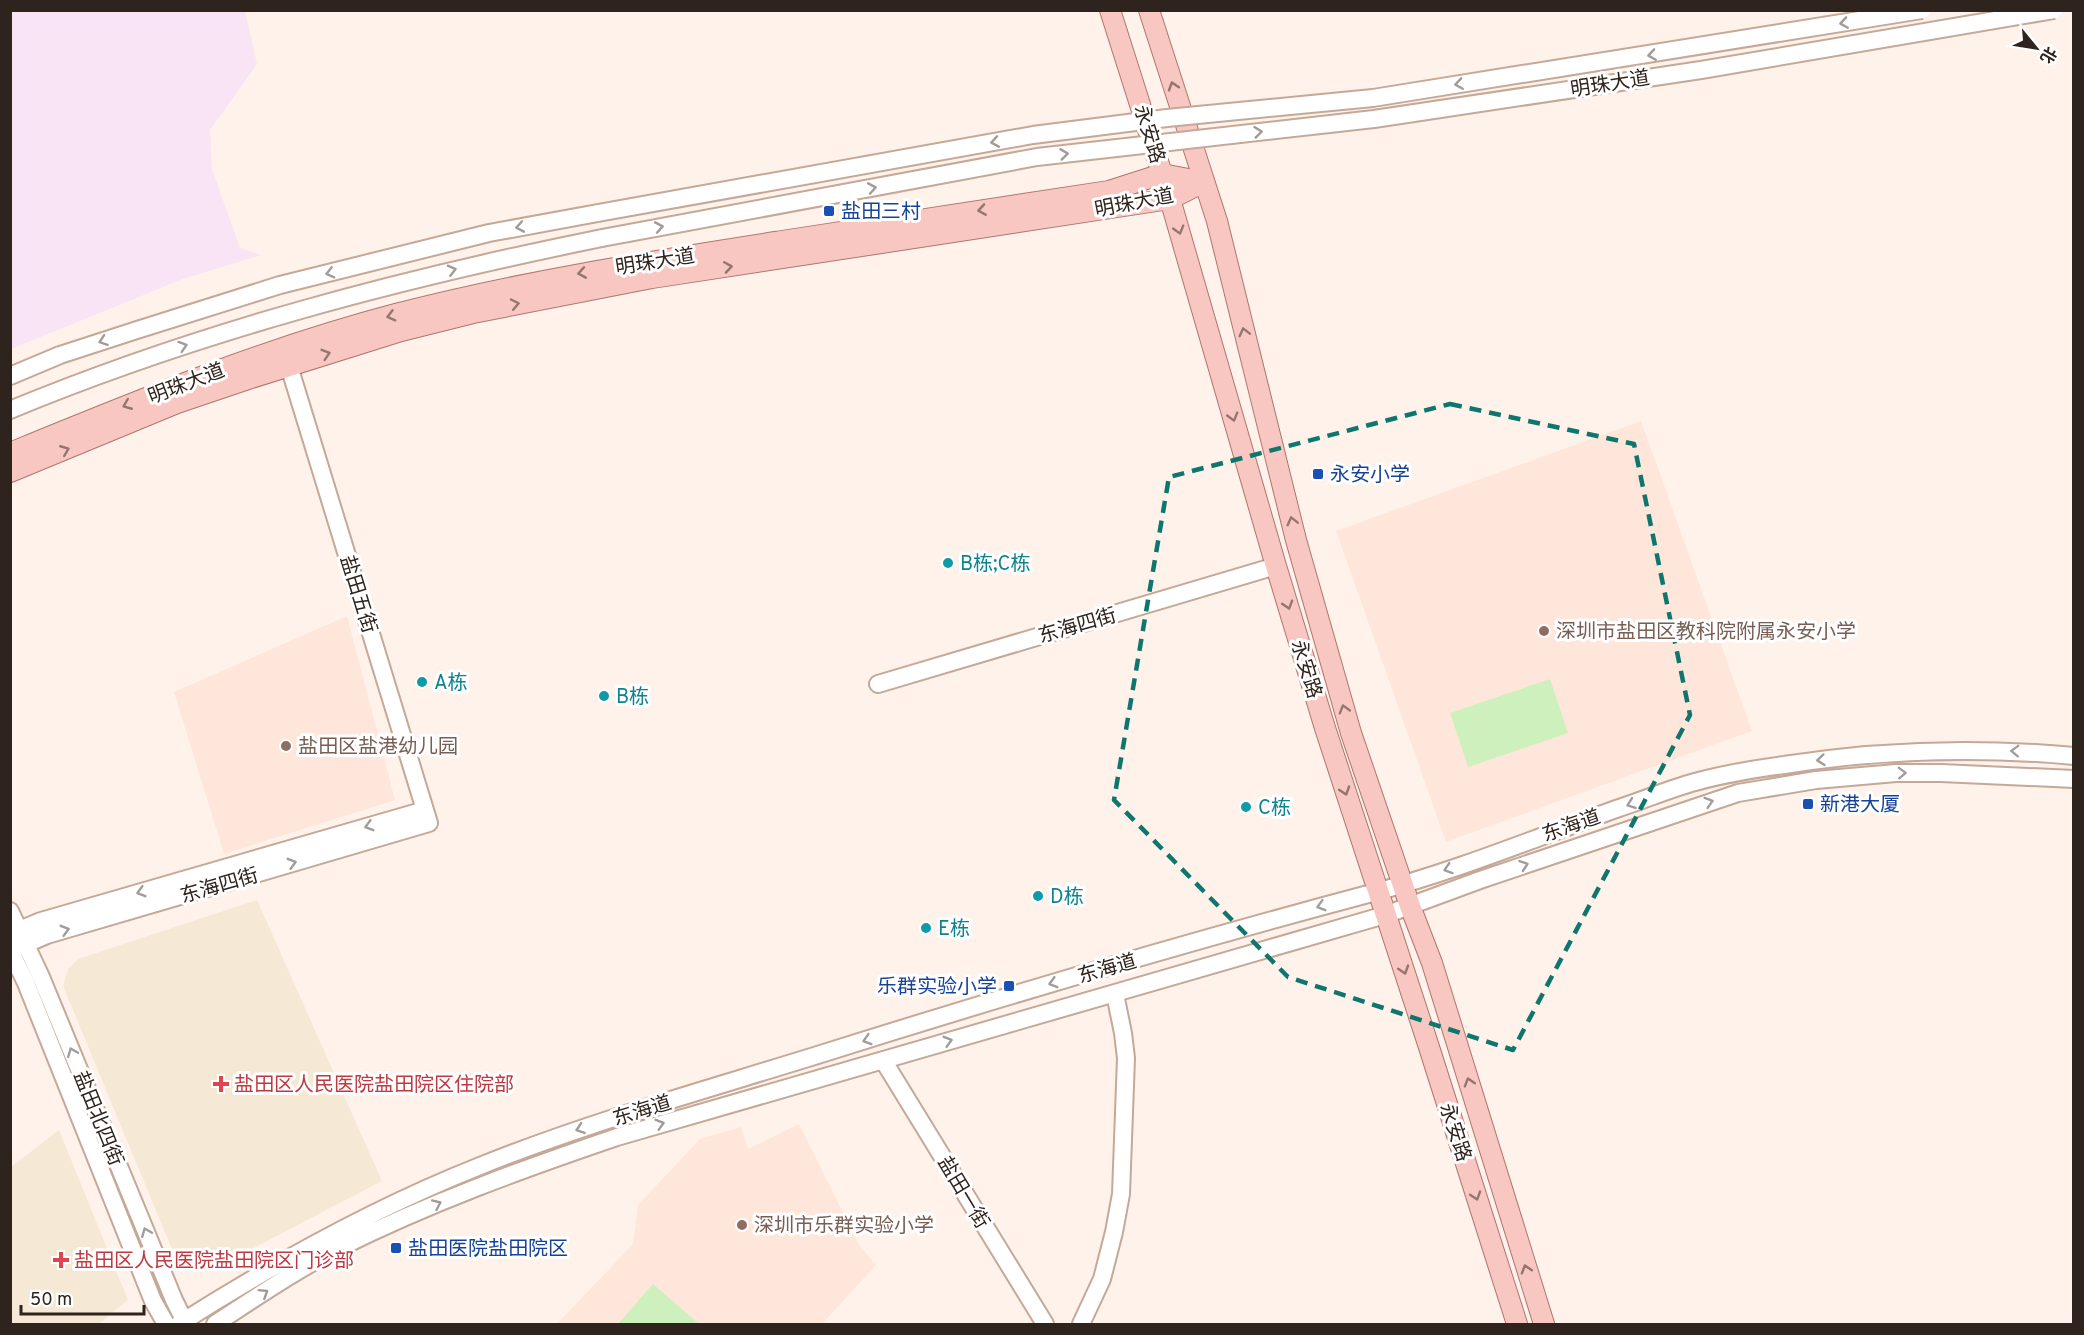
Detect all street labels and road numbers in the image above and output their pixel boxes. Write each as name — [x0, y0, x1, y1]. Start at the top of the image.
street label: 明珠大道 — [1569, 66, 1652, 104]
street label: 永安路 — [1127, 102, 1169, 167]
street label: 明珠大道 — [1093, 184, 1176, 224]
street label: 明珠大道 — [614, 244, 697, 282]
street label: 明珠大道 — [145, 358, 229, 411]
street label: 盐田五街 — [333, 553, 381, 637]
street label: 东海四街 — [1036, 603, 1120, 650]
street label: 永安路 — [1284, 637, 1326, 702]
street label: 东海道 — [1539, 805, 1604, 849]
street label: 东海四街 — [178, 863, 262, 910]
street label: 东海道 — [1075, 949, 1140, 991]
street label: 盐田北四街 — [66, 1068, 128, 1170]
street label: 东海道 — [610, 1091, 675, 1133]
street label: 永安路 — [1432, 1100, 1476, 1165]
street label: 盐田一街 — [931, 1152, 994, 1234]

